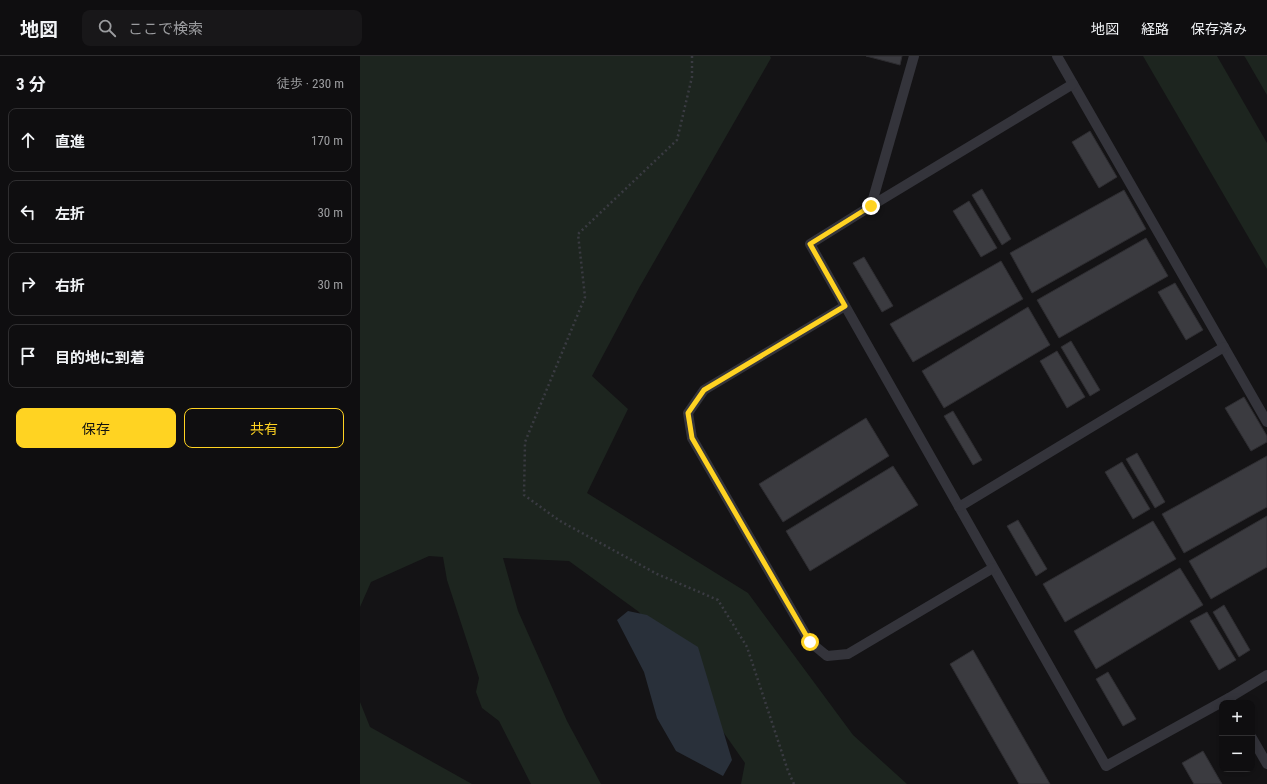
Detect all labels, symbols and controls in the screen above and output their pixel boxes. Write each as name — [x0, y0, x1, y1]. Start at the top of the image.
search box — [82, 10, 362, 46]
icon: search — [96, 17, 118, 39]
text: 地図 — [20, 18, 58, 41]
text: ここで検索 — [128, 20, 203, 38]
text: 地図 — [1091, 21, 1119, 37]
text: 経路 — [1141, 21, 1169, 37]
text: 保存済み — [1191, 21, 1247, 37]
text: 3 分 — [16, 74, 46, 94]
text: 徒歩 · 230 m — [277, 76, 344, 91]
icon: ahead — [17, 129, 39, 151]
text: 直進 — [55, 133, 85, 151]
text: 170 m — [311, 133, 343, 148]
route end — [862, 197, 880, 215]
icon: left — [17, 201, 39, 223]
text: 左折 — [55, 205, 85, 223]
text: 30 m — [317, 205, 343, 220]
icon: right — [17, 273, 39, 295]
text: 右折 — [55, 277, 85, 295]
text: 30 m — [317, 277, 343, 292]
icon: arrive — [17, 345, 39, 367]
text: 目的地に到着 — [55, 349, 145, 367]
button: 保存 — [16, 408, 176, 448]
button: 共有 — [184, 408, 344, 448]
route start — [801, 633, 819, 651]
map controls — [1219, 700, 1255, 772]
button: + — [1219, 700, 1255, 736]
button: − — [1219, 736, 1255, 772]

